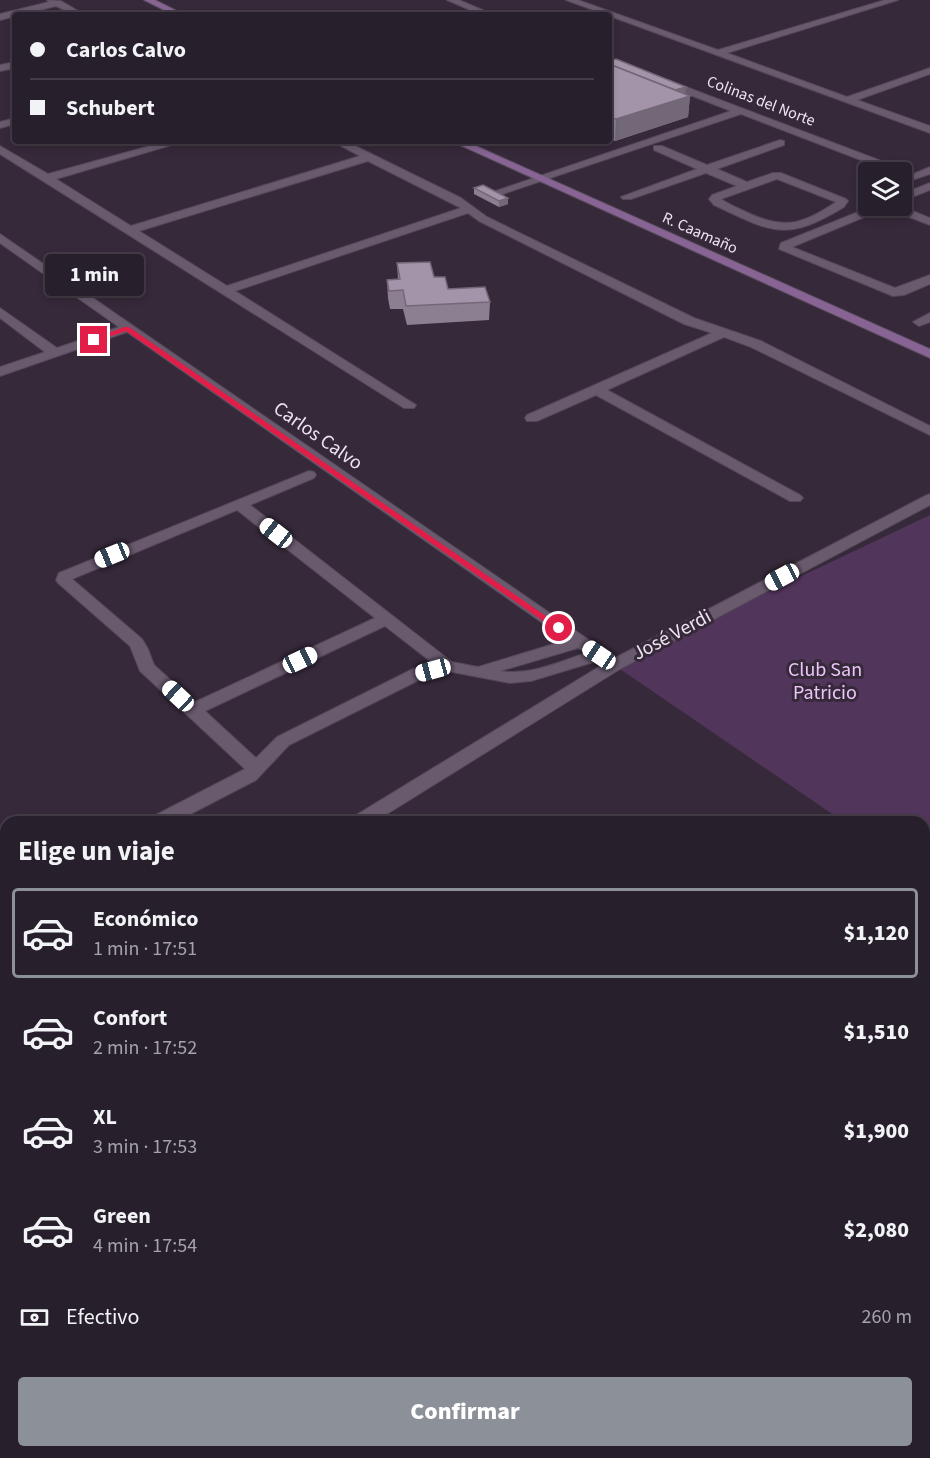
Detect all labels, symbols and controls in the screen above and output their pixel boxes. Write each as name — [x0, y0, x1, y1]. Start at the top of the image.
text: Carlos Calvo — [66, 34, 186, 66]
street label: Colinas del Norte — [704, 70, 818, 132]
text: Schubert — [66, 92, 155, 124]
map controls — [858, 162, 912, 216]
button: layers — [858, 162, 912, 216]
street label: R. Caamaño — [659, 207, 741, 259]
callout: 1 min — [44, 253, 144, 295]
text: 1 min — [70, 261, 119, 289]
route end — [80, 326, 107, 353]
street label: Carlos Calvo — [268, 395, 368, 477]
car — [256, 515, 296, 551]
car — [92, 540, 132, 570]
car — [762, 561, 802, 593]
street label: José Verdi — [628, 603, 716, 667]
route start — [545, 614, 572, 641]
car — [579, 637, 619, 673]
car — [280, 644, 320, 676]
park label: Club San Patricio — [788, 656, 862, 707]
car — [413, 657, 453, 683]
car — [159, 677, 197, 715]
text: Elige un viaje — [18, 832, 175, 871]
text: Económico — [93, 903, 198, 935]
icon: car — [21, 906, 75, 960]
text: $1,120 — [843, 917, 909, 949]
text: 1 min · 17:51 — [93, 935, 197, 963]
text: Confort — [93, 1002, 167, 1034]
icon: car — [21, 1005, 75, 1059]
text: $1,510 — [843, 1016, 909, 1048]
text: 2 min · 17:52 — [93, 1034, 197, 1062]
text: XL — [93, 1101, 117, 1133]
icon: car — [21, 1104, 75, 1158]
text: $1,900 — [843, 1115, 909, 1147]
text: 3 min · 17:53 — [93, 1133, 197, 1161]
text: Green — [93, 1200, 151, 1232]
icon: car — [21, 1203, 75, 1257]
text: $2,080 — [843, 1214, 909, 1246]
text: 4 min · 17:54 — [93, 1232, 197, 1260]
icon: cash — [18, 1301, 51, 1334]
text: Efectivo — [66, 1301, 140, 1333]
text: 260 m — [862, 1303, 912, 1331]
button: Confirmar — [18, 1377, 912, 1446]

